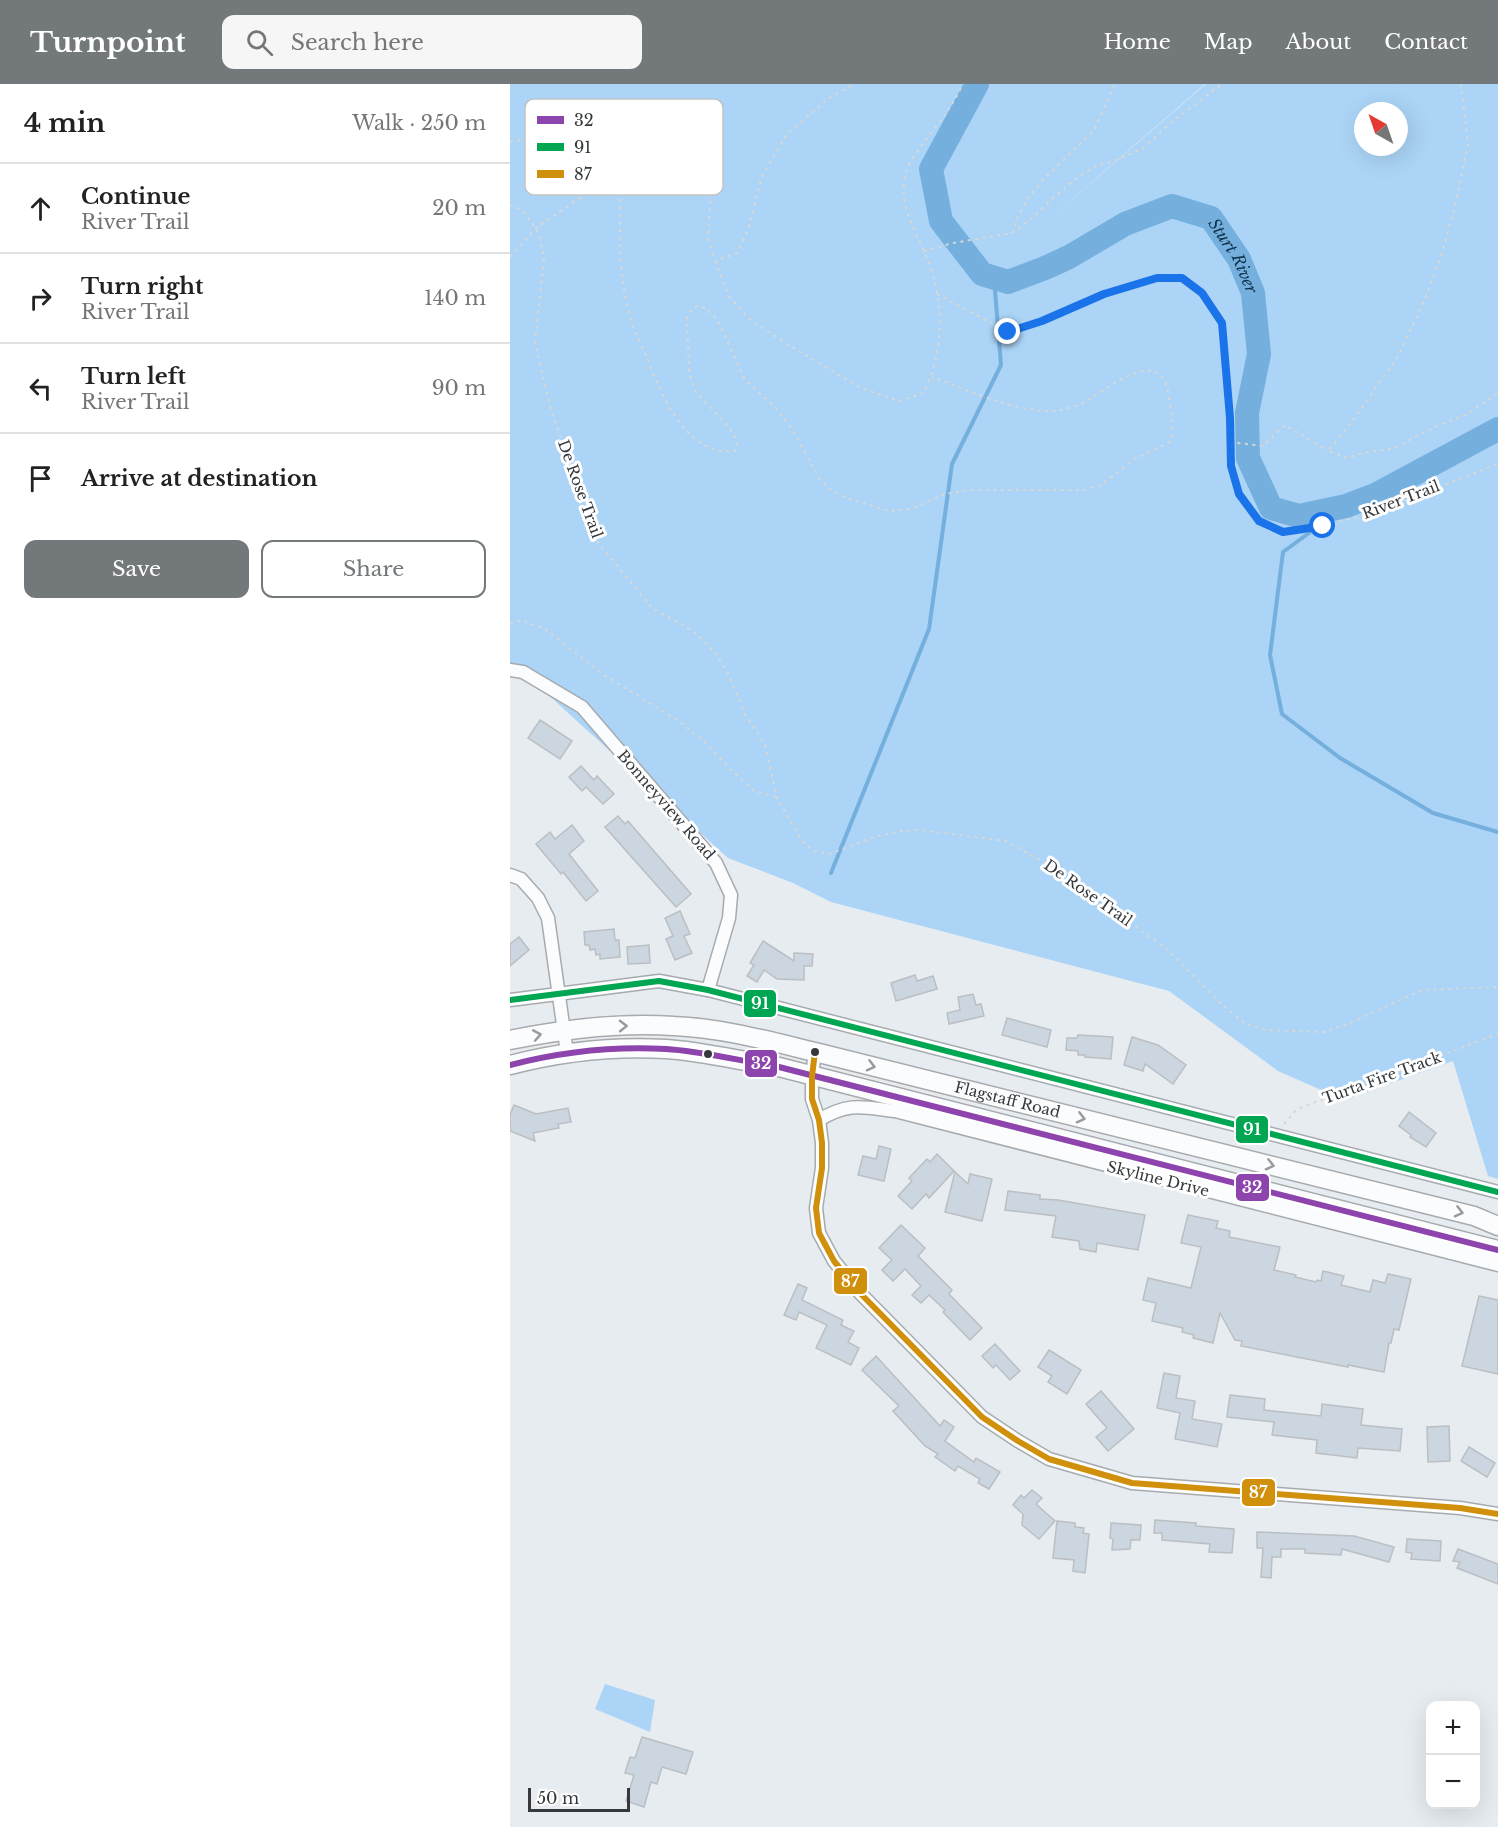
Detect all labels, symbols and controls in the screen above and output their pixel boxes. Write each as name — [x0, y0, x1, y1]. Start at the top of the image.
search box — [222, 15, 642, 69]
text: Turnpoint — [30, 25, 186, 60]
icon: search — [243, 26, 276, 59]
text: Search here — [291, 29, 424, 56]
text: Home — [1104, 29, 1171, 55]
text: Map — [1204, 29, 1252, 55]
text: About — [1285, 29, 1351, 55]
text: Contact — [1384, 29, 1468, 55]
legend — [525, 99, 723, 195]
north arrow — [1354, 102, 1408, 156]
text: 4 min — [24, 107, 105, 139]
text: 32 — [574, 110, 594, 130]
text: Walk · 250 m — [352, 111, 486, 135]
text: 91 — [574, 137, 591, 157]
text: 87 — [574, 164, 593, 184]
text: Continue — [81, 183, 190, 210]
icon: ahead — [24, 192, 57, 225]
text: 20 m — [432, 196, 486, 220]
text: River Trail — [81, 210, 189, 234]
water label: Sturt River — [1204, 214, 1262, 297]
text: Turn right — [81, 273, 203, 300]
icon: right — [24, 282, 57, 315]
text: 140 m — [424, 286, 486, 310]
text: River Trail — [81, 300, 189, 324]
route end — [994, 318, 1020, 344]
text: Turn left — [81, 363, 186, 390]
icon: left — [24, 372, 57, 405]
text: 90 m — [432, 376, 486, 400]
text: River Trail — [81, 390, 189, 414]
street label: De Rose Trail — [554, 437, 607, 541]
icon: arrive — [24, 462, 57, 495]
text: Arrive at destination — [81, 465, 318, 492]
street label: River Trail — [1359, 476, 1442, 523]
route start — [1309, 512, 1335, 538]
button: Save — [24, 540, 249, 598]
button: Share — [261, 540, 486, 598]
street label: Bonneyview Road — [614, 746, 719, 863]
street label: De Rose Trail — [1041, 855, 1136, 930]
line badge: 91 — [743, 989, 777, 1018]
text: 91 — [751, 993, 769, 1013]
one-way arrow — [618, 1020, 627, 1032]
one-way arrow — [532, 1029, 542, 1042]
unlabelled marker — [809, 1046, 821, 1058]
street label: Turta Fire Track — [1320, 1047, 1444, 1108]
unlabelled marker — [702, 1048, 714, 1060]
line badge: 32 — [744, 1049, 778, 1078]
text: 32 — [751, 1053, 771, 1073]
one-way arrow — [866, 1058, 876, 1071]
street label: Flagstaff Road — [953, 1077, 1062, 1122]
one-way arrow — [1076, 1110, 1086, 1123]
line badge: 91 — [1235, 1115, 1269, 1144]
text: 91 — [1243, 1119, 1261, 1139]
street label: Skyline Drive — [1105, 1157, 1211, 1200]
one-way arrow — [1265, 1158, 1275, 1171]
line badge: 32 — [1235, 1173, 1270, 1202]
text: 32 — [1242, 1177, 1262, 1197]
one-way arrow — [1454, 1205, 1464, 1218]
line badge: 87 — [833, 1267, 868, 1295]
text: 87 — [841, 1271, 860, 1291]
line badge: 87 — [1241, 1478, 1276, 1507]
text: 87 — [1249, 1482, 1268, 1502]
map controls — [1426, 1701, 1480, 1809]
button: + — [1426, 1701, 1480, 1755]
button: − — [1426, 1755, 1480, 1809]
scale bar — [528, 1785, 630, 1812]
text: 50 m — [537, 1788, 579, 1808]

